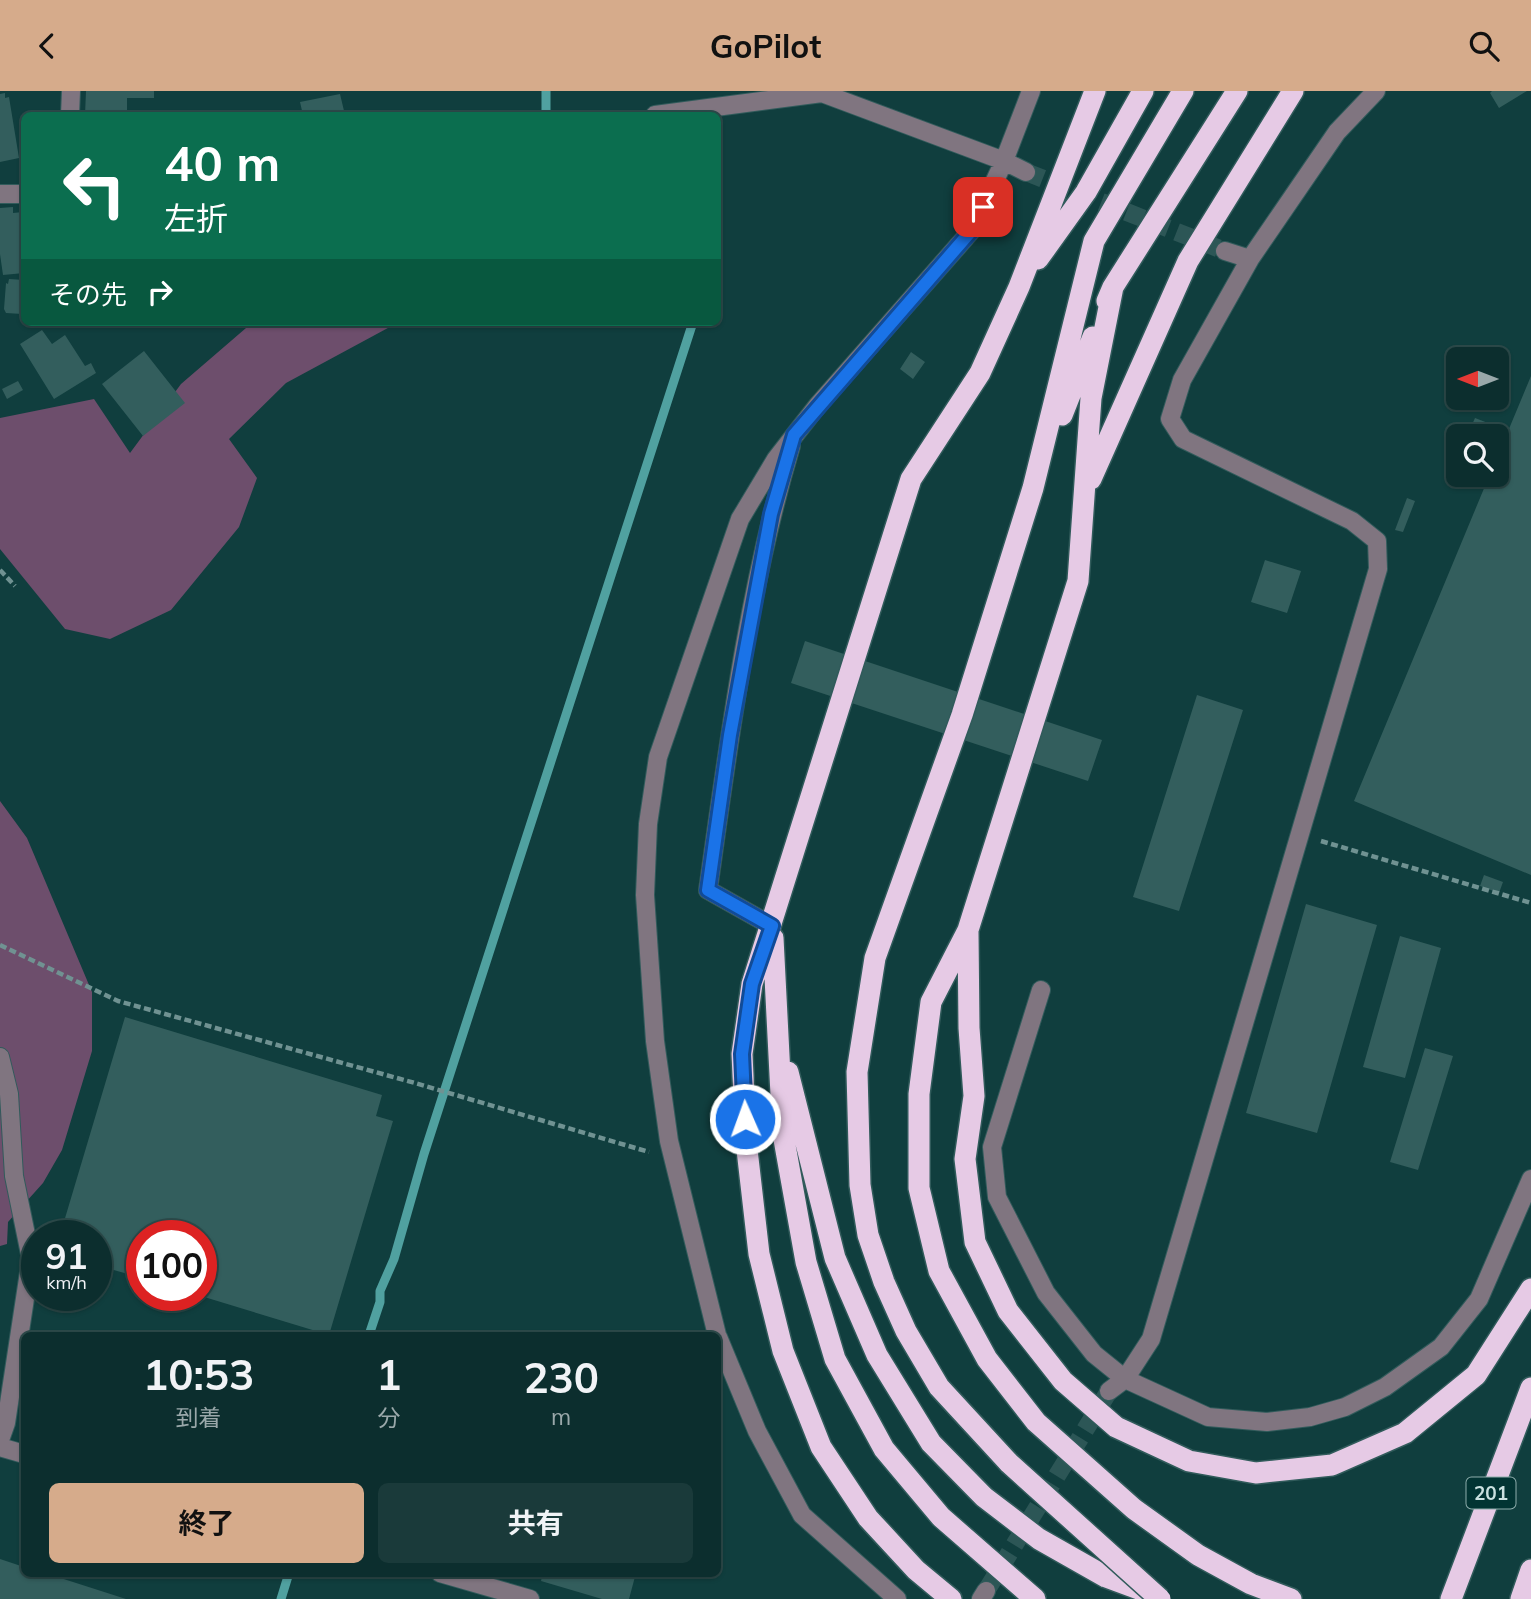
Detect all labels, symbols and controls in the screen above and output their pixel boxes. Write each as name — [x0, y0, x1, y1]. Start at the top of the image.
text: GoPilot — [710, 26, 821, 66]
icon: back — [28, 27, 66, 65]
icon: search — [1465, 27, 1503, 65]
text: 40 m — [164, 132, 280, 193]
icon: left — [49, 140, 140, 231]
pin — [953, 177, 1013, 237]
icon: arrive — [964, 188, 1002, 226]
text: 左折 — [164, 198, 228, 238]
icon: right — [141, 273, 179, 311]
text: その先 — [49, 278, 127, 311]
north arrow — [1446, 347, 1508, 409]
map controls — [1446, 347, 1509, 487]
button: search — [1446, 424, 1509, 487]
position arrow — [708, 1082, 782, 1156]
speed limit sign: 100 — [126, 1220, 217, 1311]
text: 91 — [45, 1234, 88, 1278]
text: km/h — [46, 1271, 87, 1294]
text: 10:53 — [143, 1348, 254, 1401]
text: 1 — [376, 1348, 401, 1401]
text: 230 — [523, 1351, 599, 1404]
text: m — [551, 1402, 571, 1431]
text: 到着 — [176, 1403, 222, 1432]
text: 分 — [377, 1403, 400, 1432]
road number: 201 — [1466, 1477, 1516, 1509]
button: 終了 — [49, 1483, 364, 1563]
button: 共有 — [378, 1483, 693, 1563]

